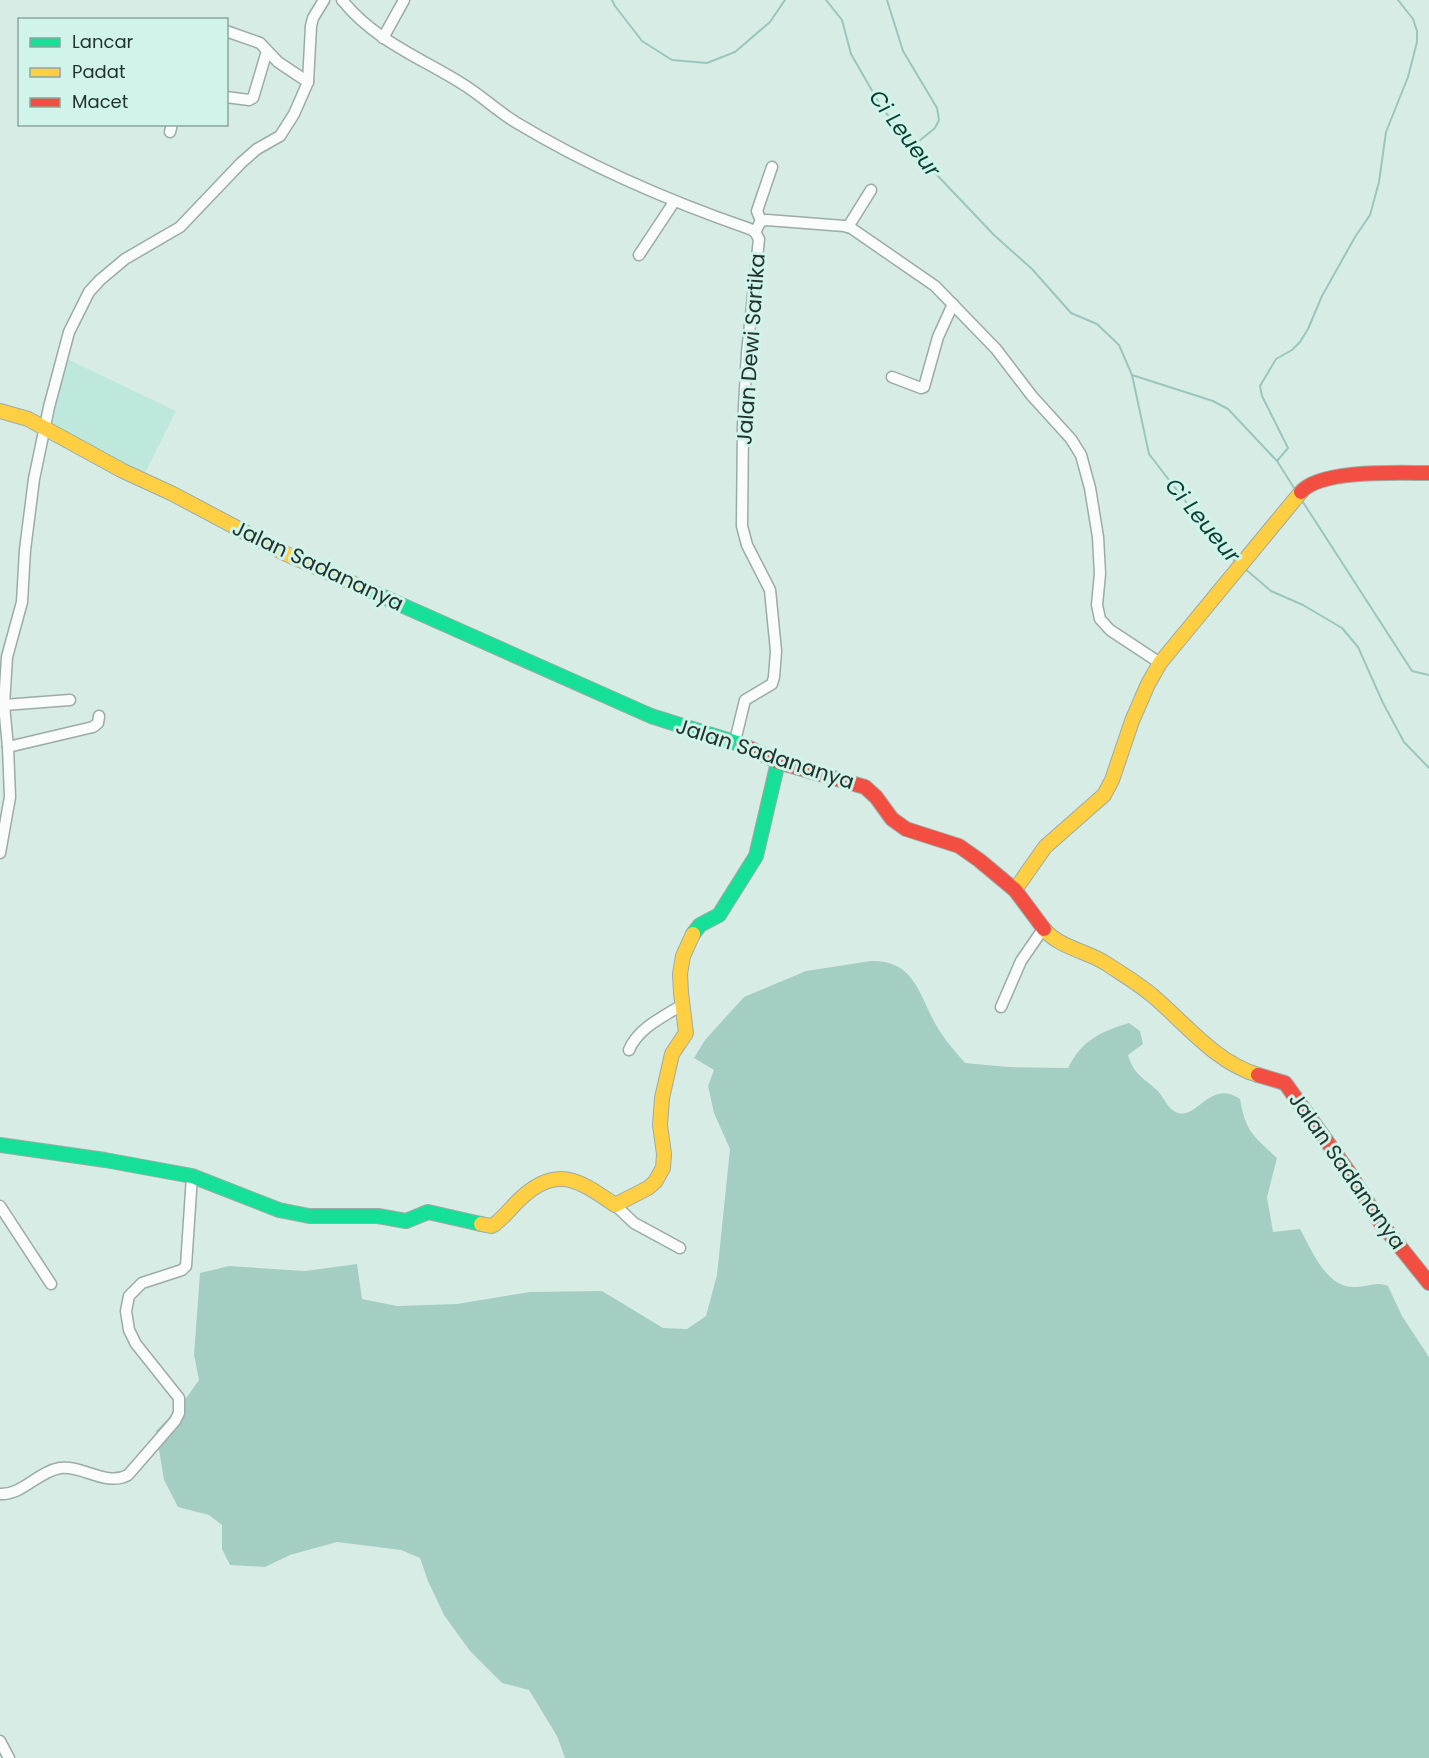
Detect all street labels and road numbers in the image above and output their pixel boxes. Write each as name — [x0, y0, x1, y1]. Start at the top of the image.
street label: Jalan Dewi Sartika — [729, 252, 772, 446]
street label: Jalan Sadananya — [228, 513, 409, 618]
street label: Jalan Sadananya — [672, 711, 858, 796]
street label: Jalan Sadananya — [1282, 1086, 1413, 1255]

